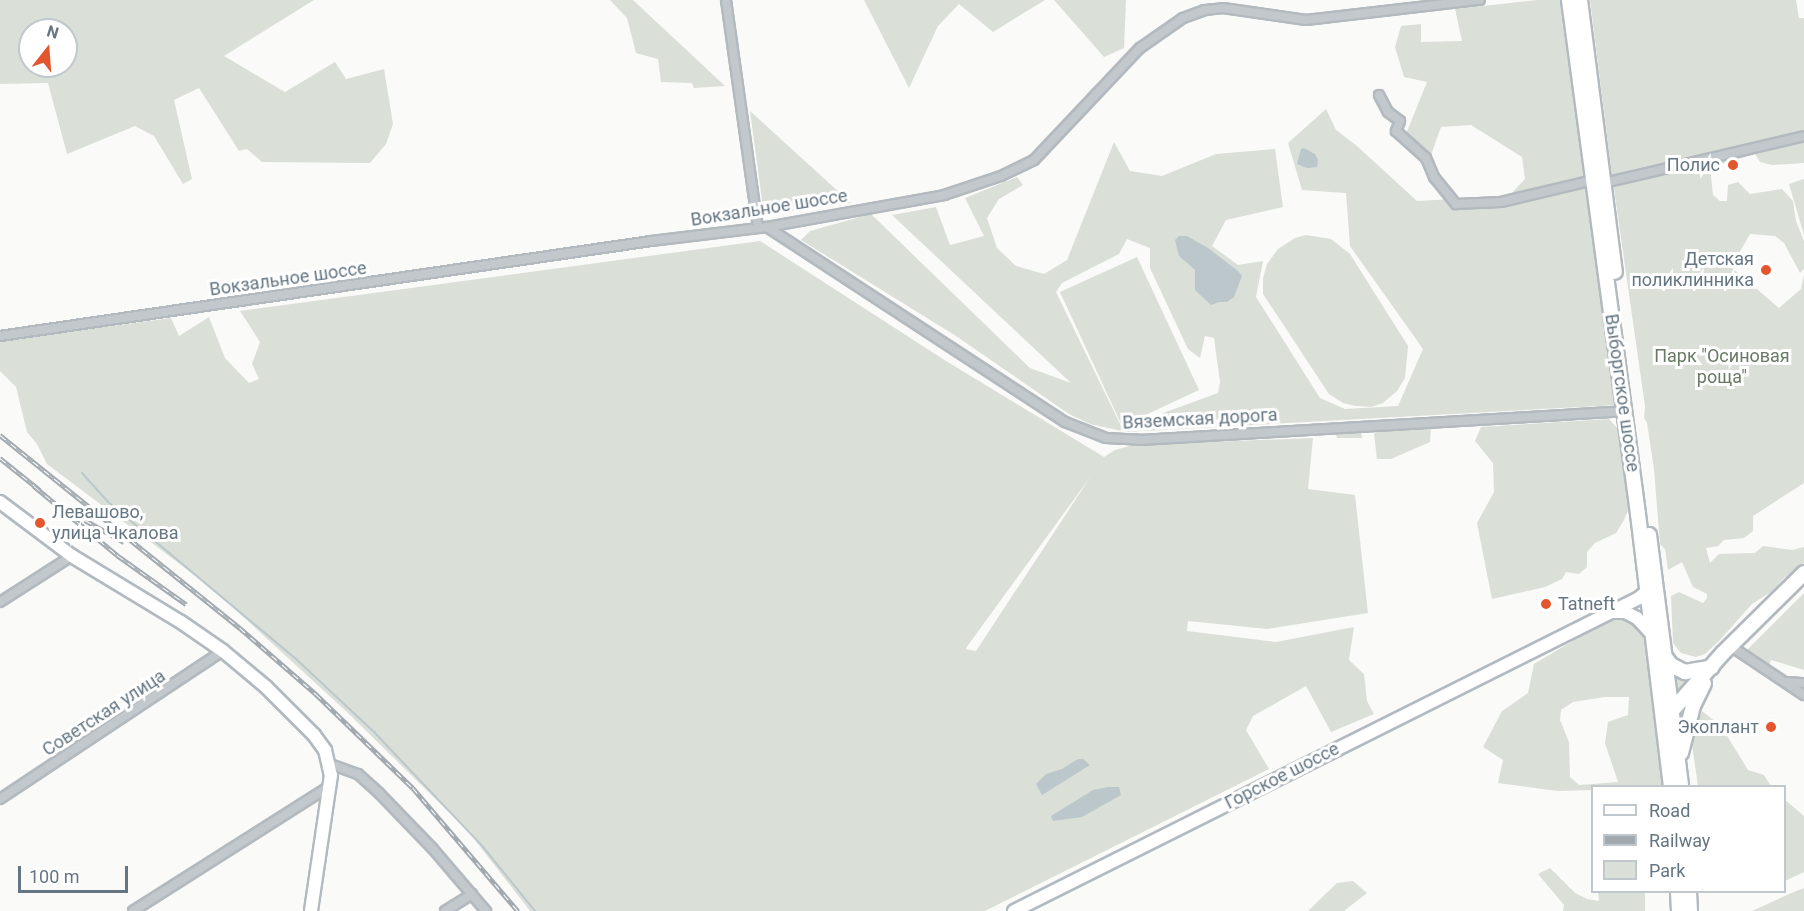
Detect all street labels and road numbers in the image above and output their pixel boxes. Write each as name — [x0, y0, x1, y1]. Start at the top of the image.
street label: Вокзальное шоссе — [689, 185, 849, 231]
street label: Вокзальное шоссе — [208, 257, 368, 301]
street label: Выборгское шоссе — [1600, 313, 1644, 473]
street label: Вяземская дорога — [1122, 404, 1278, 434]
street label: Советская улица — [38, 665, 170, 761]
street label: Горское шоссе — [1221, 738, 1343, 814]

